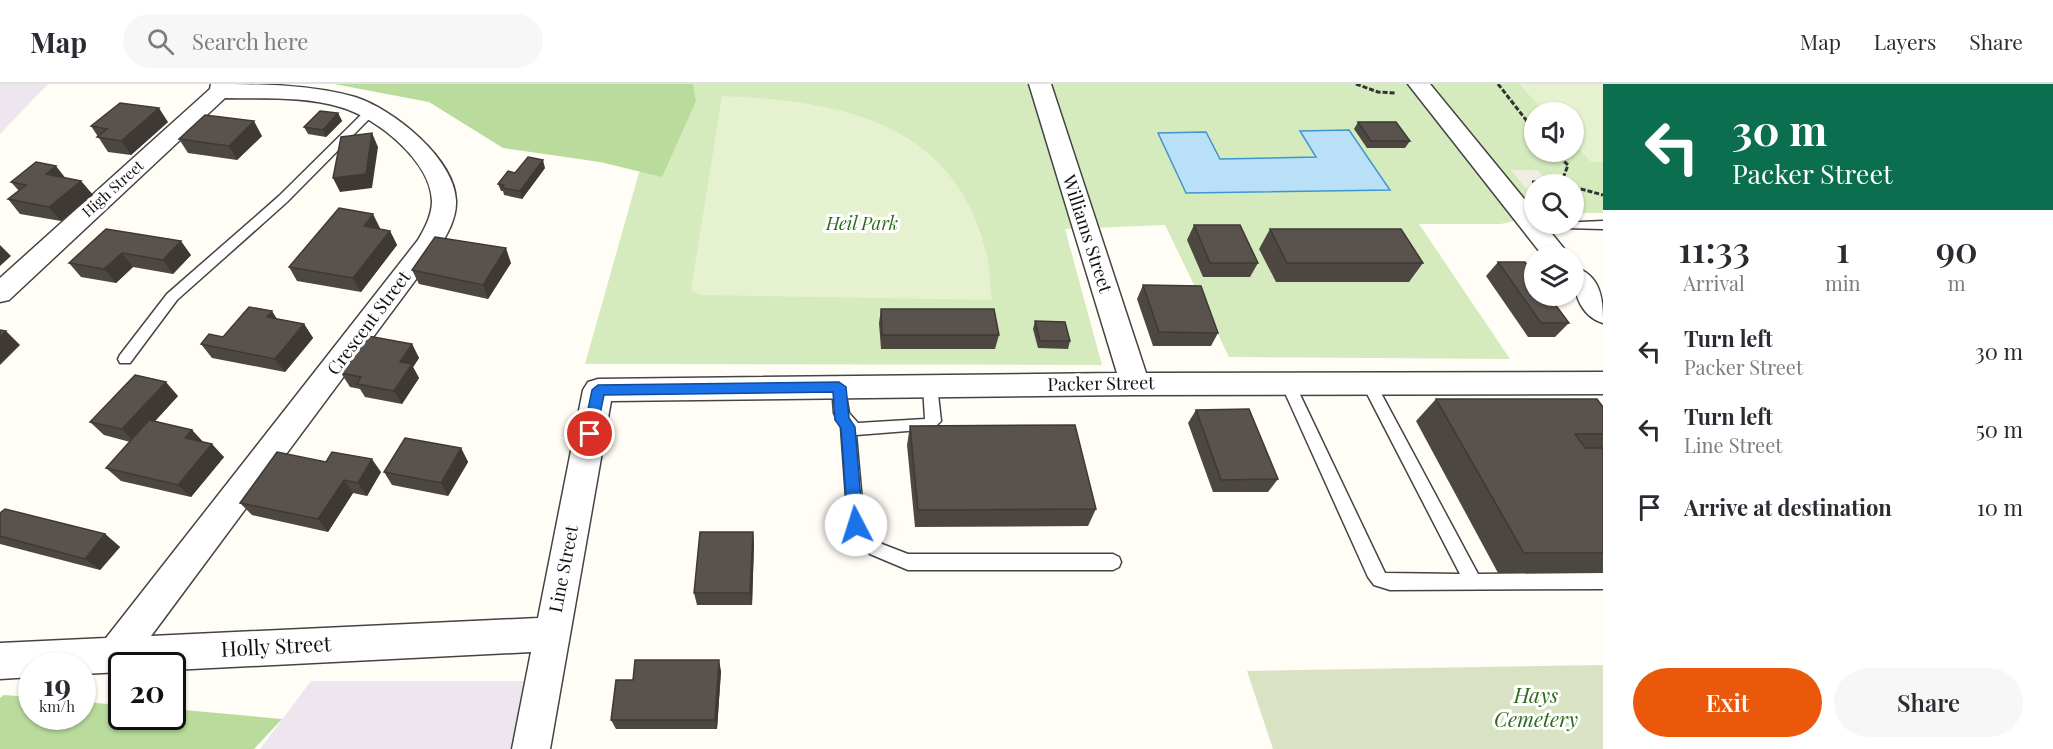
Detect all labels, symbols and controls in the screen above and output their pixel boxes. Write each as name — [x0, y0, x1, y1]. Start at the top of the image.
search box — [123, 14, 543, 68]
text: Map — [30, 23, 87, 60]
icon: search — [144, 25, 177, 58]
text: Search here — [192, 26, 308, 56]
text: Map — [1800, 27, 1841, 55]
text: Layers — [1874, 27, 1936, 55]
text: Share — [1969, 27, 2023, 55]
text: 30 m — [1732, 101, 1827, 157]
map controls — [1524, 102, 1584, 306]
button: sound — [1524, 102, 1584, 162]
icon: left — [1633, 108, 1711, 186]
street label: High Street — [77, 155, 148, 221]
text: Packer Street — [1732, 155, 1893, 191]
street label: Williams Street — [1057, 171, 1118, 296]
button: search — [1524, 174, 1584, 234]
park label: Heil Park — [825, 211, 898, 235]
text: 11:33 — [1678, 224, 1750, 272]
text: 1 — [1836, 224, 1850, 272]
text: 90 — [1936, 224, 1978, 272]
button: layers — [1524, 246, 1584, 306]
street label: Crescent Street — [321, 265, 416, 379]
text: Arrival — [1683, 269, 1745, 296]
text: min — [1825, 269, 1861, 296]
text: m — [1948, 269, 1966, 296]
text: Turn left — [1684, 323, 1773, 353]
icon: left — [1633, 335, 1666, 368]
text: 30 m — [1975, 336, 2023, 366]
text: Packer Street — [1684, 353, 1803, 380]
street label: Packer Street — [1047, 370, 1155, 396]
text: Turn left — [1684, 401, 1773, 431]
pin — [564, 408, 615, 459]
icon: left — [1633, 413, 1666, 446]
text: 50 m — [1976, 414, 2023, 444]
icon: arrive — [573, 417, 606, 450]
text: Line Street — [1684, 431, 1782, 458]
icon: arrive — [1633, 491, 1666, 524]
text: Arrive at destination — [1684, 492, 1892, 522]
text: 10 m — [1977, 492, 2023, 522]
position arrow — [824, 493, 888, 557]
street label: Line Street — [543, 522, 583, 615]
street label: Holly Street — [220, 628, 332, 662]
speed limit sign: 20 — [108, 652, 186, 730]
text: 19 — [43, 664, 71, 704]
button: Exit — [1633, 668, 1822, 737]
button: Share — [1834, 668, 2023, 737]
park label: Hays Cemetery — [1494, 680, 1578, 732]
text: km/h — [39, 696, 75, 716]

